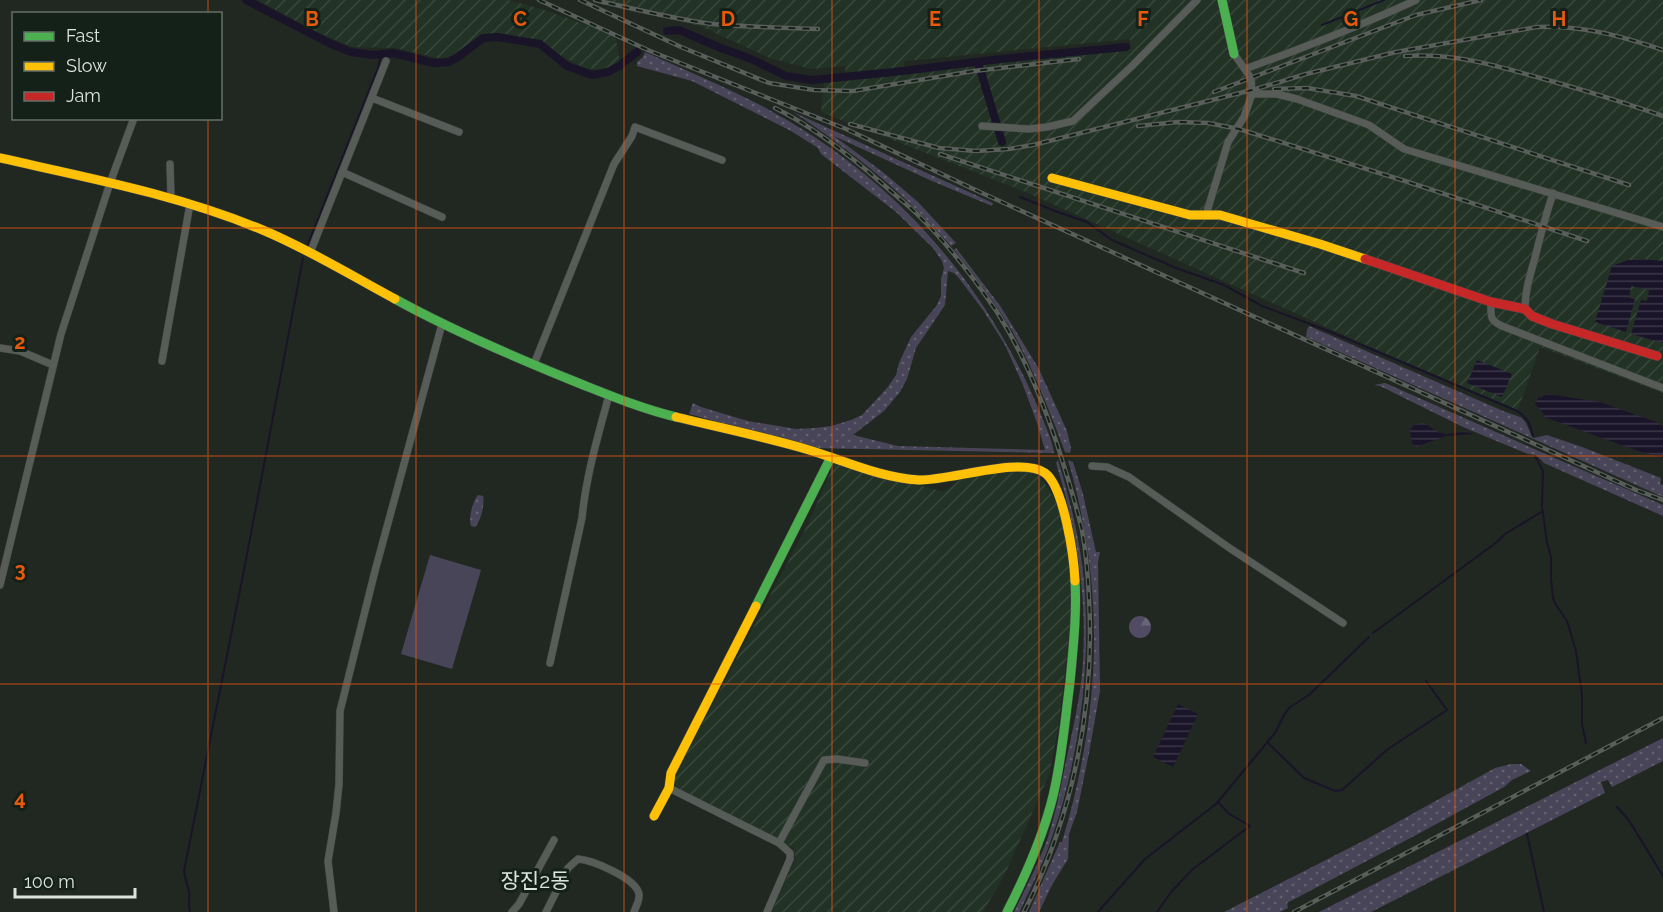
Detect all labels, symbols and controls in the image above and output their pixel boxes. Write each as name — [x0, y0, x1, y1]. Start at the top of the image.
text: B — [305, 7, 319, 31]
text: C — [513, 7, 527, 31]
text: D — [721, 7, 735, 31]
text: E — [929, 7, 941, 31]
text: F — [1137, 7, 1149, 31]
text: G — [1344, 7, 1358, 31]
text: H — [1552, 7, 1566, 31]
legend — [12, 12, 222, 120]
text: Fast — [66, 25, 100, 46]
text: Slow — [66, 55, 107, 76]
text: Jam — [66, 85, 101, 106]
text: 2 — [14, 330, 26, 354]
text: 3 — [14, 558, 26, 582]
text: 4 — [14, 786, 26, 810]
scale bar — [15, 861, 135, 899]
district label: 장진2동 — [501, 868, 569, 893]
text: 100 m — [24, 871, 75, 892]

